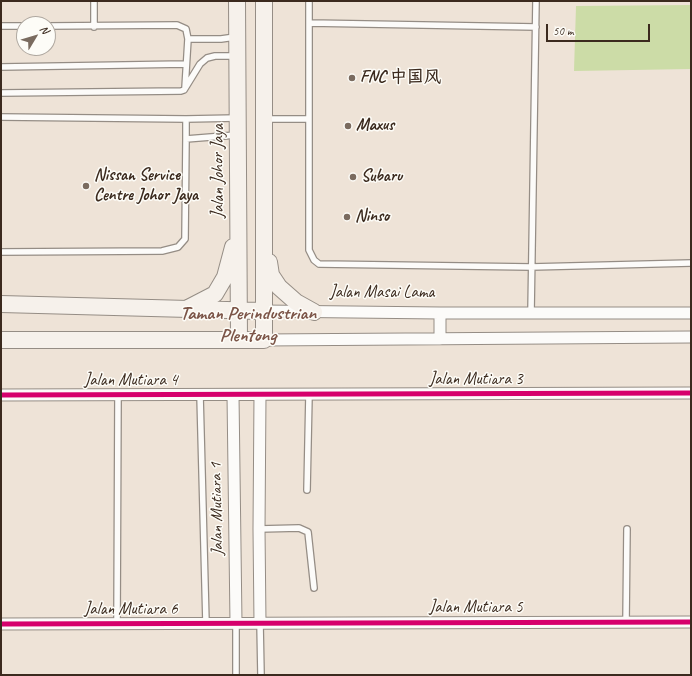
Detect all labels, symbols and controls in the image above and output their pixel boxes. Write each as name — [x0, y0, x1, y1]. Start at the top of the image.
north arrow — [16, 16, 56, 56]
scale bar — [548, 16, 652, 42]
text: N — [37, 22, 52, 36]
text: 50 m — [553, 23, 573, 39]
place label: FNC 中国风 — [360, 68, 441, 88]
marker: FNC 中国风 — [347, 73, 357, 83]
place label: Maxus — [356, 116, 394, 136]
marker: Maxus — [343, 121, 353, 131]
street label: Jalan Johor Jaya — [209, 124, 229, 218]
place label: Nissan Service Centre Johor Jaya — [94, 166, 198, 206]
place label: Subaru — [361, 167, 402, 187]
marker: Subaru — [348, 172, 358, 182]
marker: Nissan Service Centre Johor Jaya — [81, 181, 91, 191]
place label: Ninso — [355, 207, 389, 227]
marker: Ninso — [342, 212, 352, 222]
street label: Jalan Masai Lama — [330, 283, 434, 303]
district label: Taman Perindustrian Plentong — [180, 303, 316, 347]
street label: Jalan Mutiara 3 — [429, 370, 523, 390]
street label: Jalan Mutiara 4 — [84, 371, 178, 391]
street label: Jalan Mutiara 1 — [206, 462, 228, 556]
street label: Jalan Mutiara 5 — [429, 598, 523, 618]
street label: Jalan Mutiara 6 — [84, 600, 178, 620]

